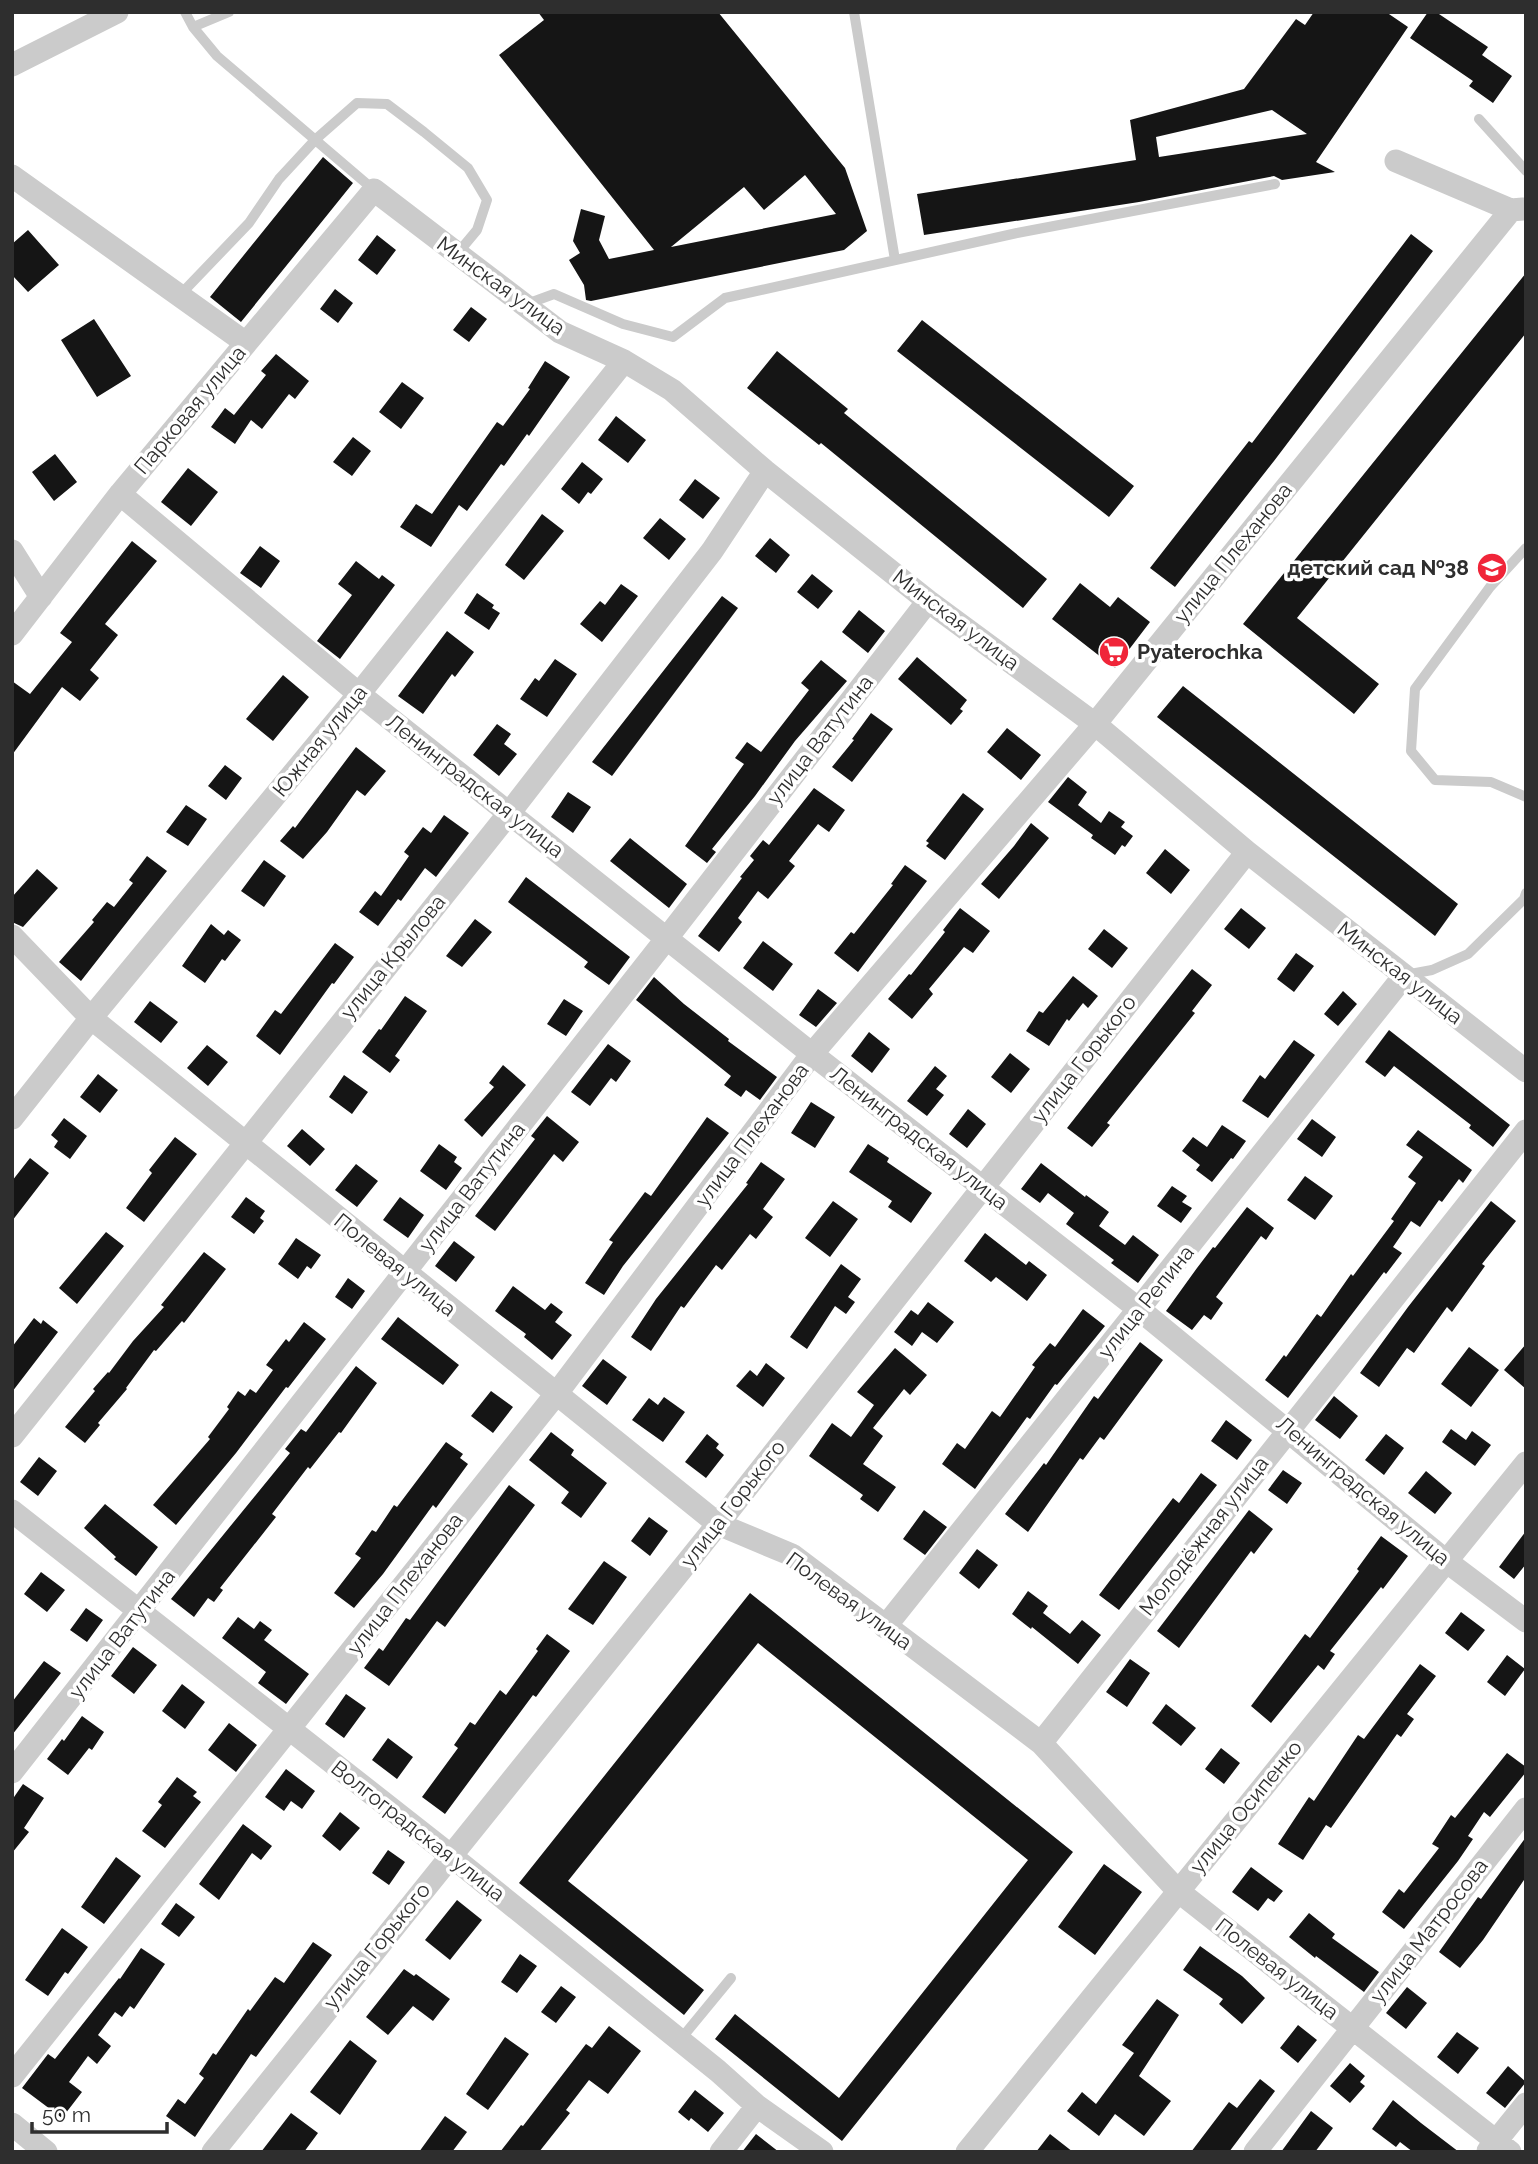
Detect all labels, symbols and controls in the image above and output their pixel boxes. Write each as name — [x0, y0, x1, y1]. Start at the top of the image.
street label: Минская улица — [432, 231, 570, 340]
street label: Парковая улица — [129, 340, 251, 479]
street label: улица Плеханова — [1168, 477, 1297, 628]
school or university icon: детский сад №38 — [1475, 551, 1509, 585]
place label: детский сад №38 — [1287, 555, 1469, 580]
street label: Минская улица — [888, 564, 1025, 675]
supermarket icon: Pyaterochka — [1097, 635, 1131, 669]
place label: Pyaterochka — [1137, 639, 1263, 664]
street label: улица Ватутина — [761, 670, 878, 809]
street label: Южная улица — [267, 680, 372, 801]
street label: Ленинградская улица — [381, 708, 569, 863]
street label: улица Крылова — [335, 890, 450, 1024]
street label: Минская улица — [1333, 916, 1468, 1029]
street label: улица Горького — [1026, 990, 1141, 1128]
street label: улица Плеханова — [689, 1058, 814, 1211]
street label: Ленинградская улица — [825, 1060, 1013, 1215]
street label: улица Ватутина — [413, 1117, 530, 1256]
street label: Полевая улица — [329, 1208, 461, 1321]
street label: улица Репина — [1092, 1240, 1199, 1363]
street label: Ленинградская улица — [1272, 1411, 1455, 1570]
street label: улица Горького — [675, 1435, 790, 1573]
street label: Молодёжная улица — [1134, 1451, 1273, 1620]
street label: улица Плеханова — [341, 1508, 468, 1660]
street label: Полевая улица — [781, 1547, 917, 1655]
street label: улица Ватутина — [63, 1564, 180, 1703]
street label: улица Осипенко — [1184, 1735, 1307, 1878]
street label: Волгоградская улица — [327, 1755, 510, 1906]
street label: улица Матросова — [1364, 1853, 1493, 2008]
street label: улица Горького — [318, 1878, 435, 2014]
street label: Полевая улица — [1211, 1913, 1344, 2024]
scale bar — [32, 2090, 166, 2134]
text: 50 m — [42, 2102, 91, 2127]

